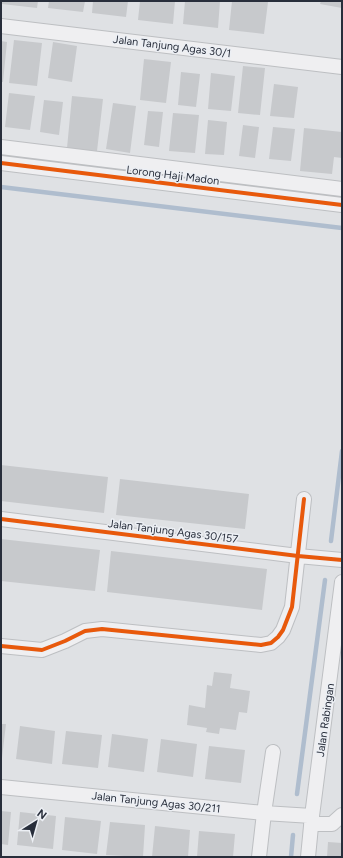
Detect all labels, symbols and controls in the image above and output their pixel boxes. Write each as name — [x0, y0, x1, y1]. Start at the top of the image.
street label: Jalan Tanjung Agas 30/1 — [112, 33, 232, 60]
street label: Lorong Haji Madon — [126, 163, 220, 188]
street label: Jalan Tanjung Agas 30/157 — [107, 517, 239, 546]
street label: Jalan Rabingan — [314, 683, 337, 758]
street label: Jalan Tanjung Agas 30/211 — [91, 789, 221, 816]
north arrow — [16, 802, 56, 842]
text: N — [34, 807, 49, 822]

